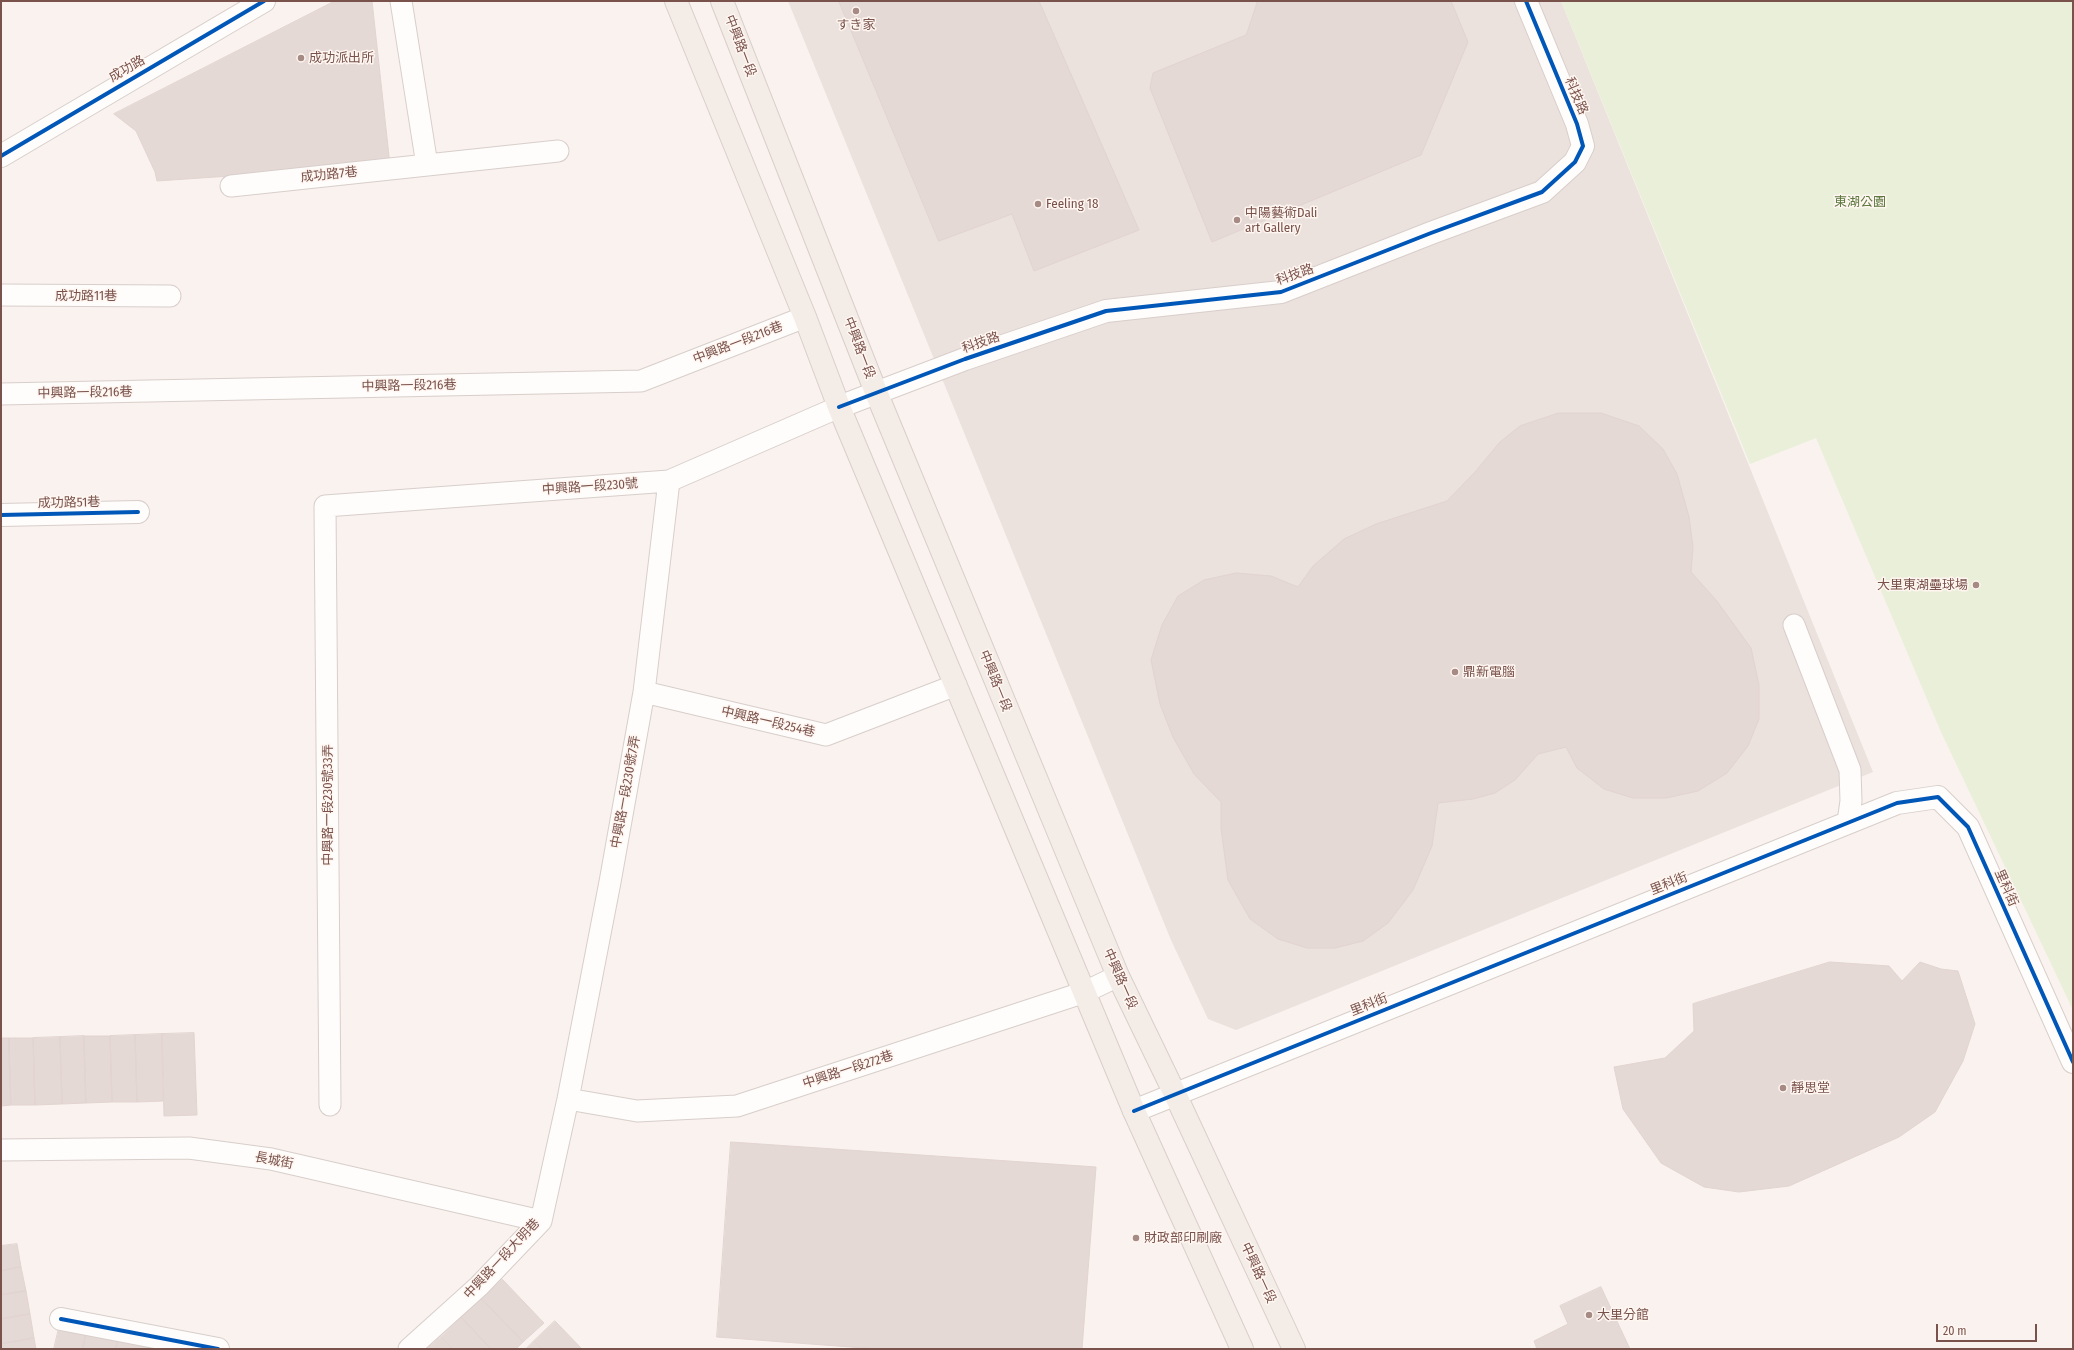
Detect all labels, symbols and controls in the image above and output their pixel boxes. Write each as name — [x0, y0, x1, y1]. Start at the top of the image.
marker: すき家 — [851, 6, 861, 16]
street label: 中興路一段 — [721, 13, 759, 79]
place label: すき家 — [837, 17, 875, 33]
place label: 成功派出所 — [309, 50, 374, 66]
street label: 成功路 — [106, 52, 148, 86]
marker: 成功派出所 — [296, 53, 306, 63]
street label: 科技路 — [1561, 75, 1591, 117]
street label: 成功路7巷 — [300, 164, 358, 186]
park label: 東湖公園 — [1834, 194, 1886, 210]
place label: Feeling 18 — [1046, 196, 1098, 212]
marker: Feeling 18 — [1033, 199, 1043, 209]
place label: 中陽藝術Dali art Gallery — [1245, 205, 1317, 236]
marker: 中陽藝術Dali art Gallery — [1232, 215, 1242, 225]
street label: 科技路 — [1274, 261, 1316, 289]
street label: 成功路11巷 — [55, 288, 117, 304]
street label: 中興路一段 — [840, 315, 878, 381]
street label: 中興路一段216巷 — [691, 319, 785, 367]
street label: 科技路 — [960, 329, 1002, 357]
street label: 中興路一段216巷 — [361, 377, 457, 395]
street label: 中興路一段216巷 — [37, 384, 133, 402]
street label: 中興路一段230號 — [541, 476, 639, 498]
street label: 成功路51巷 — [38, 495, 100, 511]
place label: 大里東湖壘球場 — [1877, 577, 1968, 593]
marker: 大里東湖壘球場 — [1971, 580, 1981, 590]
street label: 中興路一段 — [976, 648, 1014, 714]
place label: 鼎新電腦 — [1463, 664, 1515, 680]
marker: 鼎新電腦 — [1450, 667, 1460, 677]
street label: 中興路一段254巷 — [719, 704, 817, 740]
street label: 中興路一段230號7弄 — [608, 734, 644, 850]
street label: 中興路一段230號33弄 — [320, 744, 336, 866]
street label: 里科街 — [1991, 867, 2021, 909]
street label: 里科街 — [1648, 869, 1690, 899]
street label: 中興路一段 — [1100, 946, 1140, 1012]
street label: 里科街 — [1348, 990, 1390, 1020]
street label: 中興路一段272巷 — [801, 1048, 895, 1092]
place label: 靜思堂 — [1791, 1080, 1830, 1096]
marker: 靜思堂 — [1778, 1083, 1788, 1093]
street label: 長城街 — [253, 1150, 295, 1172]
street label: 中興路一段大明巷 — [461, 1216, 543, 1302]
place label: 財政部印刷廠 — [1144, 1230, 1222, 1246]
marker: 財政部印刷廠 — [1131, 1233, 1141, 1243]
street label: 中興路一段 — [1237, 1240, 1279, 1306]
place label: 大里分館 — [1597, 1307, 1649, 1323]
marker: 大里分館 — [1584, 1310, 1594, 1320]
scale bar — [1938, 1316, 2039, 1342]
text: 20 m — [1943, 1324, 1967, 1338]

